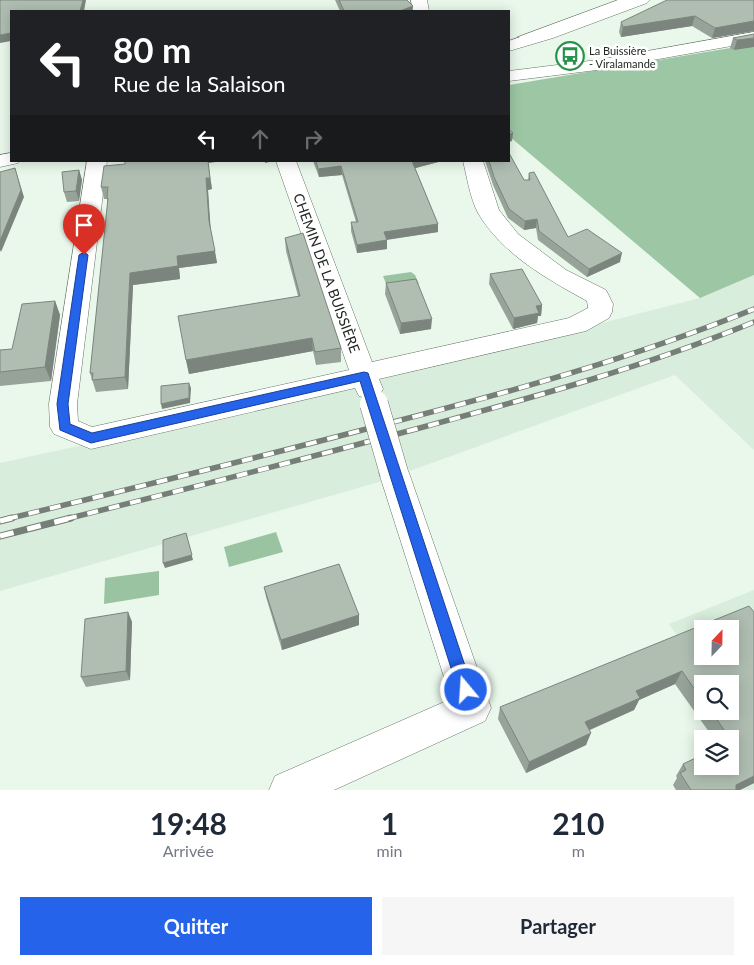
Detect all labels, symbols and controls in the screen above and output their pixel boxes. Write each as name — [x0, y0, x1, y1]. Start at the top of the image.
text: 80 m — [113, 28, 191, 70]
icon: left — [30, 30, 95, 95]
bus stop icon: La Buissière - Viralamande — [555, 41, 585, 71]
place label: La Buissière - Viralamande — [589, 44, 656, 70]
text: Rue de la Salaison — [113, 70, 286, 97]
icon: left — [193, 125, 221, 153]
icon: ahead — [246, 125, 274, 153]
icon: right — [299, 125, 327, 153]
street label: CHEMIN DE LA BUISSIÈRE — [290, 191, 364, 355]
pin — [63, 204, 105, 255]
icon: arrive — [70, 211, 98, 239]
north arrow — [694, 620, 739, 665]
map controls — [694, 620, 739, 775]
position arrow — [439, 663, 491, 715]
button: search — [694, 675, 739, 720]
button: layers — [694, 730, 739, 775]
text: 19:48 — [150, 805, 227, 841]
text: 1 — [381, 805, 398, 841]
text: 210 — [552, 805, 604, 841]
text: Arrivée — [163, 841, 214, 860]
text: min — [377, 841, 403, 860]
text: m — [572, 841, 585, 860]
button: Quitter — [20, 897, 372, 955]
button: Partager — [382, 897, 734, 955]

